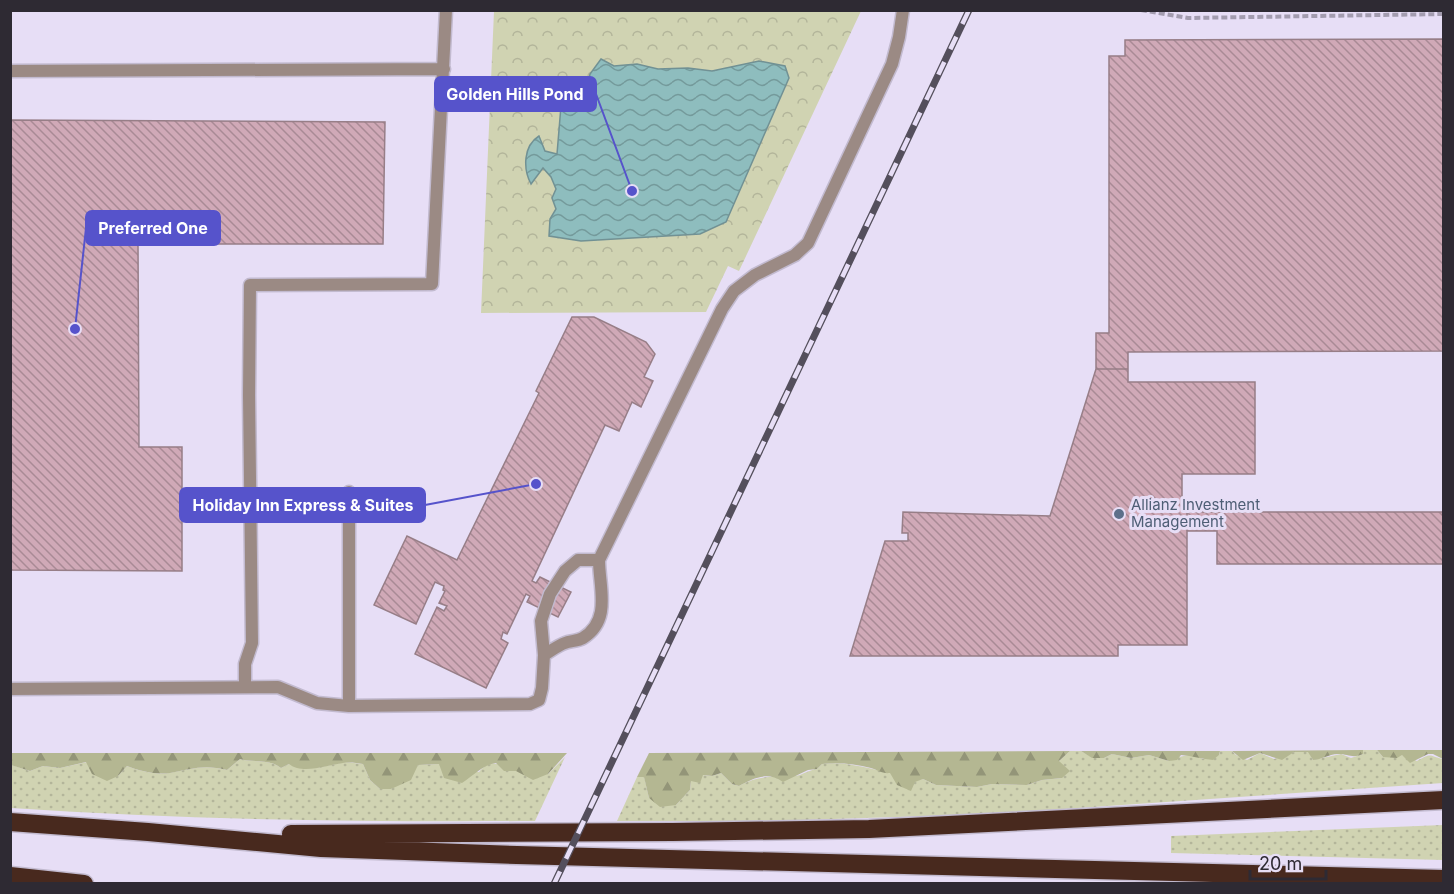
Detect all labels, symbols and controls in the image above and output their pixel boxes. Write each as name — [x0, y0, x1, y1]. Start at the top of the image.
callout: Golden Hills Pond — [435, 77, 596, 111]
text: Golden Hills Pond — [446, 84, 584, 104]
callout: Preferred One — [86, 211, 220, 245]
text: Preferred One — [98, 218, 208, 238]
callout: Holiday Inn Express & Suites — [180, 488, 425, 522]
text: Holiday Inn Express & Suites — [192, 495, 414, 515]
place label: Allianz Investment Management — [1131, 495, 1260, 531]
marker: Allianz Investment Management — [1112, 507, 1126, 521]
scale bar — [1250, 843, 1326, 881]
text: 20 m — [1259, 853, 1302, 874]

